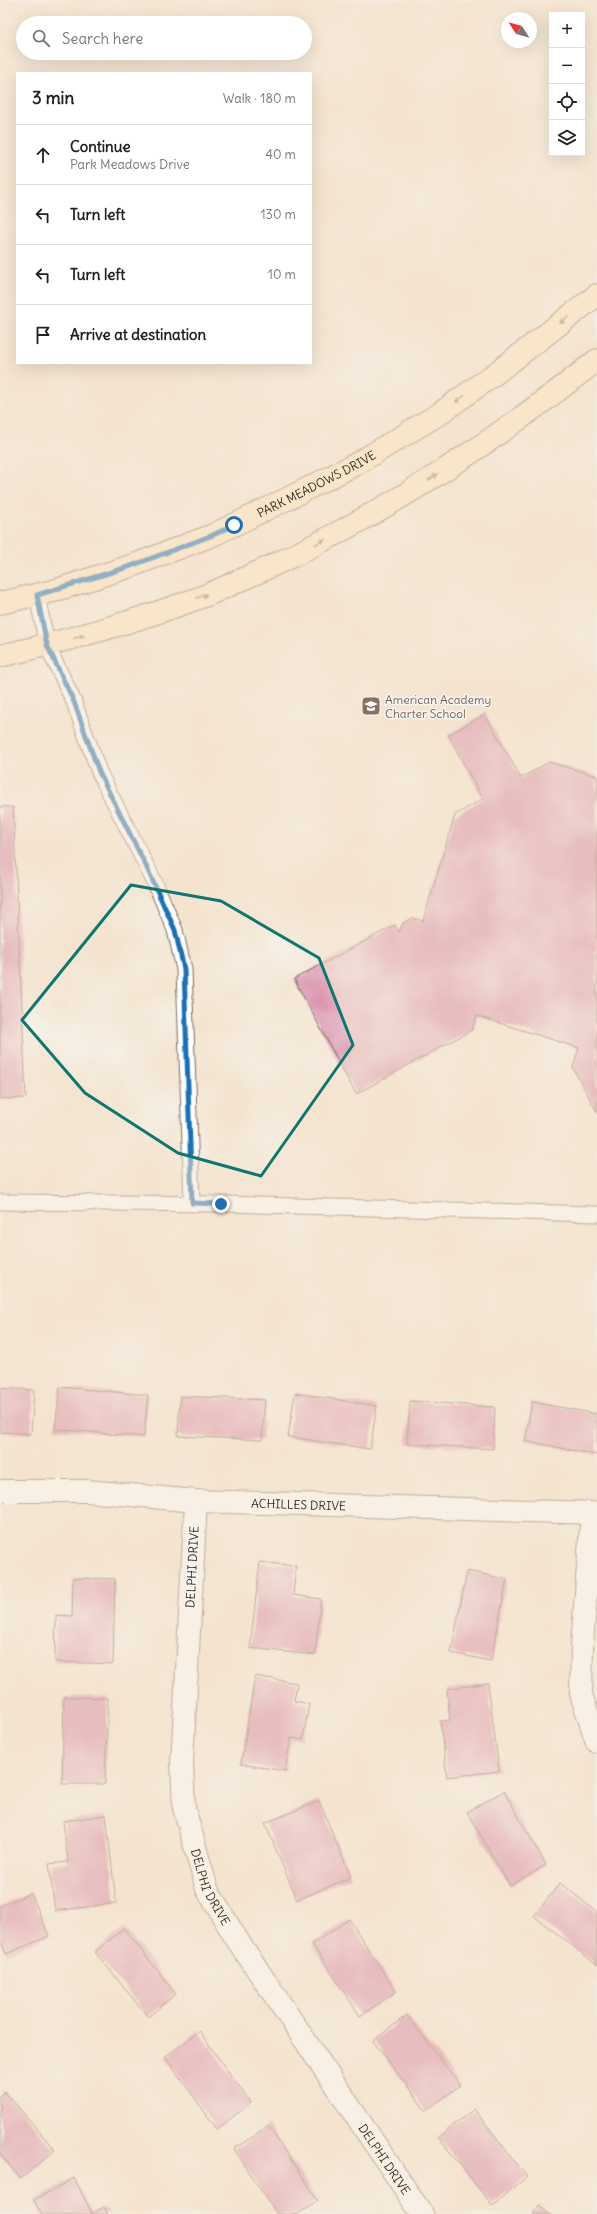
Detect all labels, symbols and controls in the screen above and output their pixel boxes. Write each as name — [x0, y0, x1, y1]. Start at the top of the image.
north arrow — [501, 12, 537, 48]
map controls — [549, 12, 585, 156]
button: + — [549, 12, 585, 48]
search box — [16, 16, 312, 60]
icon: search — [30, 27, 52, 49]
text: Search here — [62, 29, 143, 48]
button: − — [549, 48, 585, 84]
button: locate — [549, 84, 585, 120]
text: 3 min — [32, 87, 74, 109]
text: Walk · 180 m — [223, 90, 296, 107]
button: layers — [549, 120, 585, 156]
text: Continue — [70, 137, 131, 156]
icon: ahead — [32, 144, 54, 166]
text: 40 m — [265, 146, 296, 163]
text: Park Meadows Drive — [70, 156, 190, 173]
icon: left — [32, 204, 54, 226]
text: Turn left — [70, 205, 125, 224]
text: 130 m — [260, 206, 296, 223]
icon: left — [32, 264, 54, 286]
text: Turn left — [70, 265, 125, 284]
text: 10 m — [268, 266, 296, 283]
one-way arrow — [559, 316, 570, 325]
icon: arrive — [32, 324, 54, 346]
text: Arrive at destination — [70, 325, 206, 344]
one-way arrow — [455, 395, 466, 403]
street label: PARK MEADOWS DRIVE — [254, 447, 378, 520]
one-way arrow — [427, 474, 439, 481]
route start — [225, 516, 243, 534]
one-way arrow — [314, 539, 326, 545]
one-way arrow — [197, 593, 209, 599]
one-way arrow — [73, 634, 85, 640]
place label: American Academy Charter School — [385, 692, 491, 721]
school or university icon: American Academy Charter School — [360, 695, 382, 717]
route end — [212, 1195, 230, 1213]
street label: ACHILLES DRIVE — [251, 1495, 346, 1513]
street label: DELPHI DRIVE — [182, 1526, 202, 1608]
street label: DELPHI DRIVE — [188, 1847, 234, 1928]
street label: DELPHI DRIVE — [356, 2121, 414, 2197]

